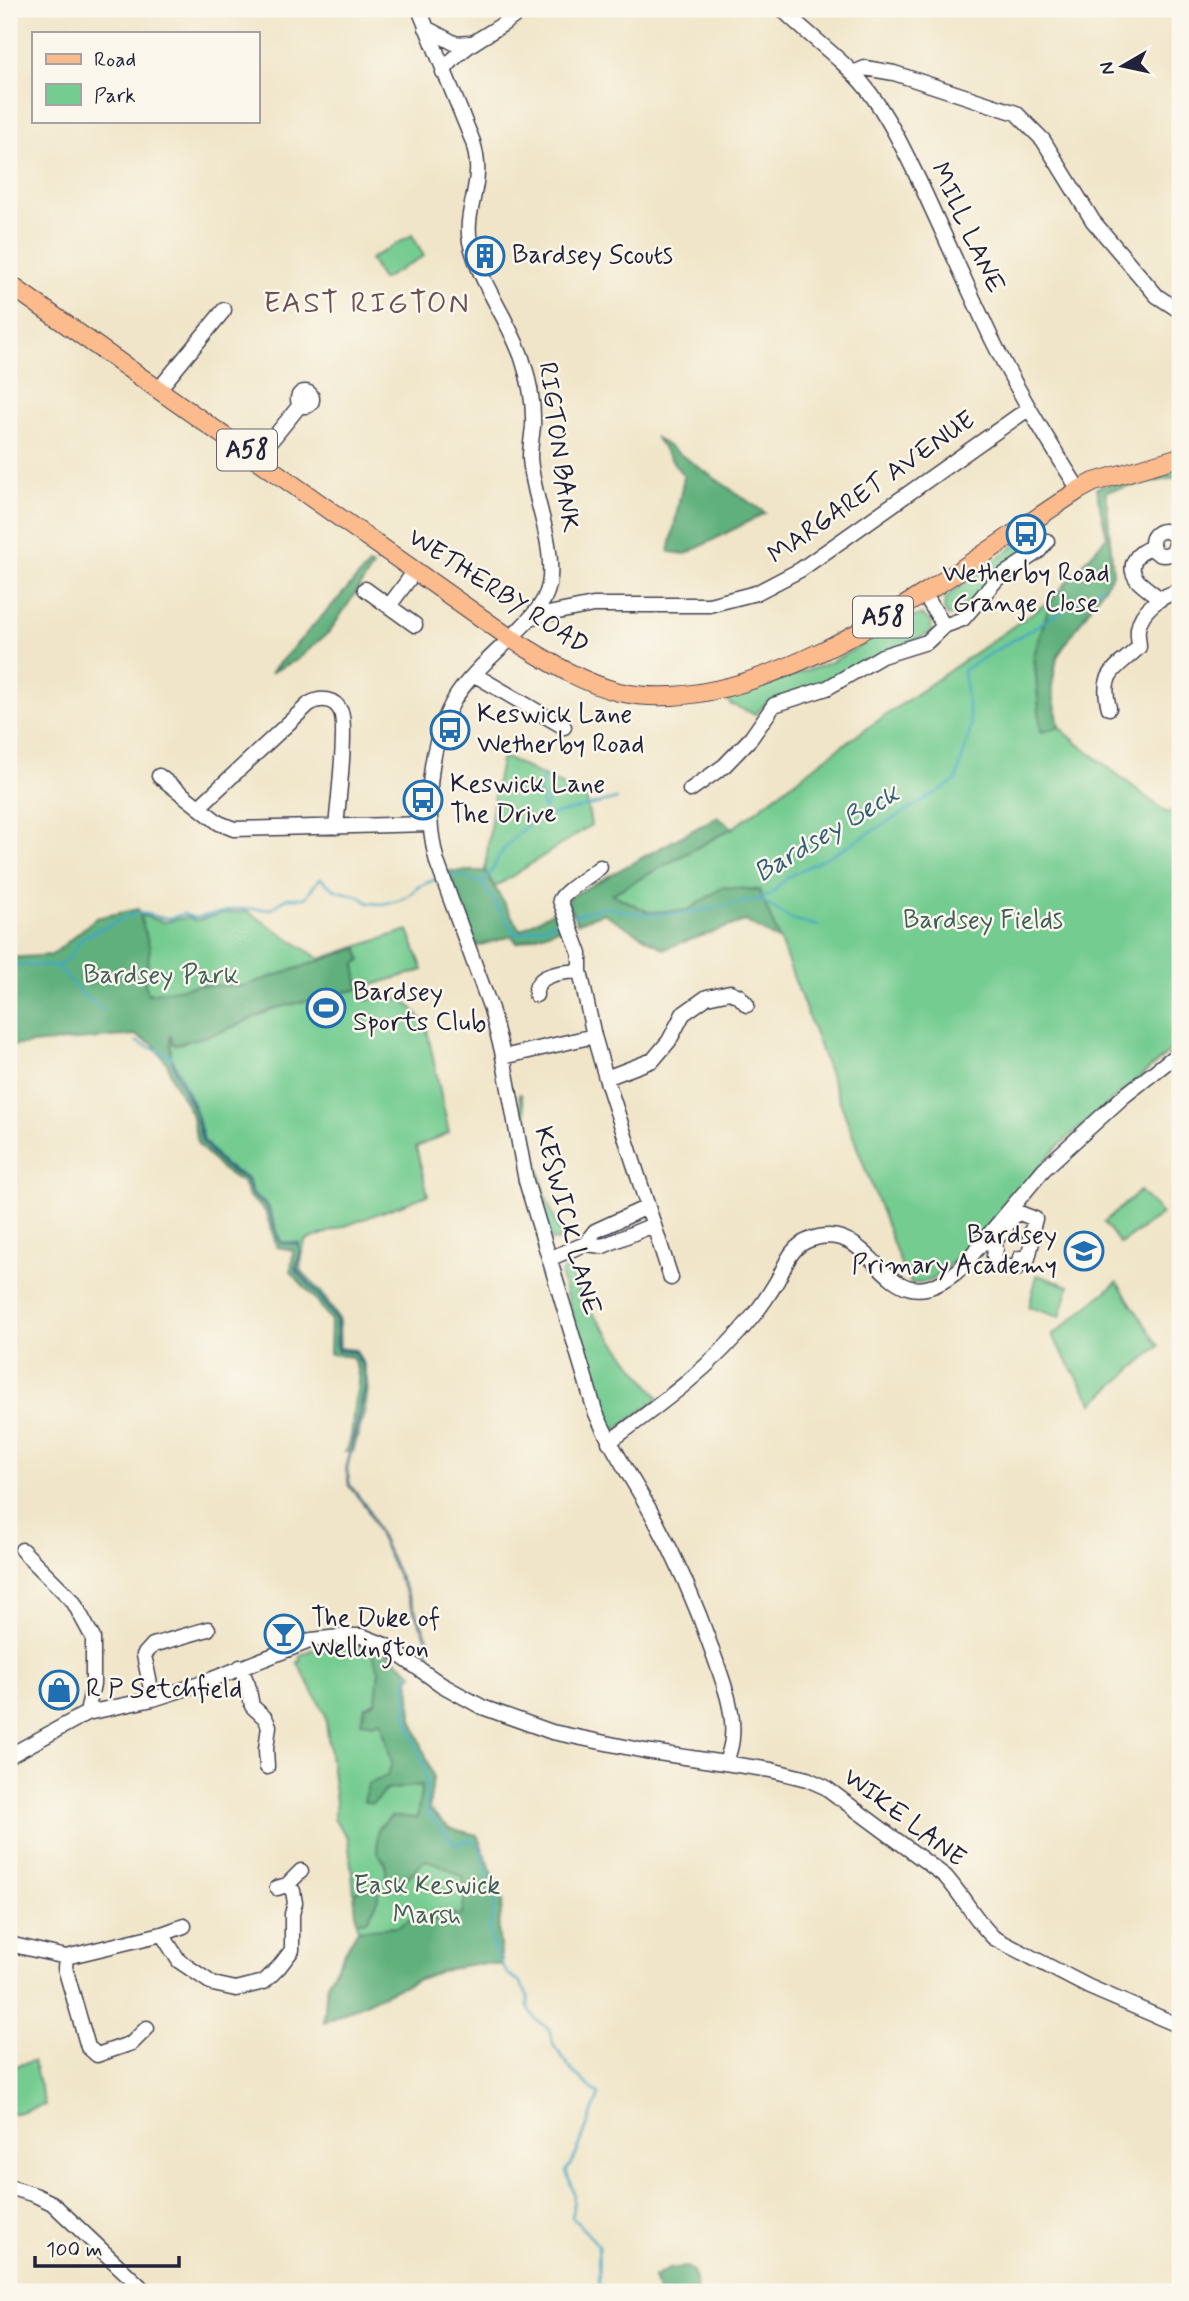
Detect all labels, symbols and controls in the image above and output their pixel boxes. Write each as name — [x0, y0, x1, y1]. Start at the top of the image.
legend — [32, 32, 259, 122]
north arrow — [1088, 32, 1158, 102]
text: Road — [94, 46, 136, 74]
text: N — [1094, 60, 1121, 77]
text: Park — [94, 82, 136, 110]
street label: MILL LANE — [922, 157, 1012, 299]
building icon: Bardsey Scouts — [464, 235, 506, 277]
place label: Bardsey Scouts — [512, 239, 673, 273]
district label: EAST RIGTON — [263, 284, 471, 323]
street label: RIGTON BANK — [529, 360, 587, 535]
street label: MARGARET AVENUE — [762, 404, 982, 572]
road number: A58 — [217, 430, 277, 471]
bus stop icon: Wetherby Road Grange Close — [1005, 513, 1047, 555]
street label: WETHERBY ROAD — [401, 521, 595, 663]
place label: Wetherby Road Grange Close — [942, 557, 1110, 621]
road number: A58 — [853, 596, 913, 638]
place label: Keswick Lane Wetherby Road — [477, 698, 644, 762]
bus stop icon: Keswick Lane Wetherby Road — [429, 709, 471, 751]
place label: Keswick Lane The Drive — [450, 768, 605, 832]
water label: Bardsey Beck — [747, 775, 908, 892]
bus stop icon: Keswick Lane The Drive — [402, 779, 444, 821]
park label: Bardsey Fields — [903, 904, 1063, 938]
park label: Bardsey Park — [83, 959, 239, 993]
place label: Bardsey Sports Club — [353, 976, 486, 1040]
sports icon: Bardsey Sports Club — [305, 987, 347, 1029]
street label: KESWICK LANE — [525, 1123, 609, 1319]
place label: Bardsey Primary Academy — [852, 1219, 1057, 1283]
school or university icon: Bardsey Primary Academy — [1063, 1230, 1105, 1272]
place label: The Duke of Wellington — [311, 1602, 440, 1669]
bar icon: The Duke of Wellington — [263, 1613, 305, 1655]
shop icon: R P Setchfield — [38, 1669, 80, 1711]
place label: R P Setchfield — [86, 1673, 242, 1707]
street label: WIKE LANE — [836, 1761, 972, 1875]
park label: Eask Keswick Marsh — [354, 1869, 500, 1933]
scale bar — [35, 2224, 178, 2268]
text: 100 m — [46, 2236, 102, 2264]

